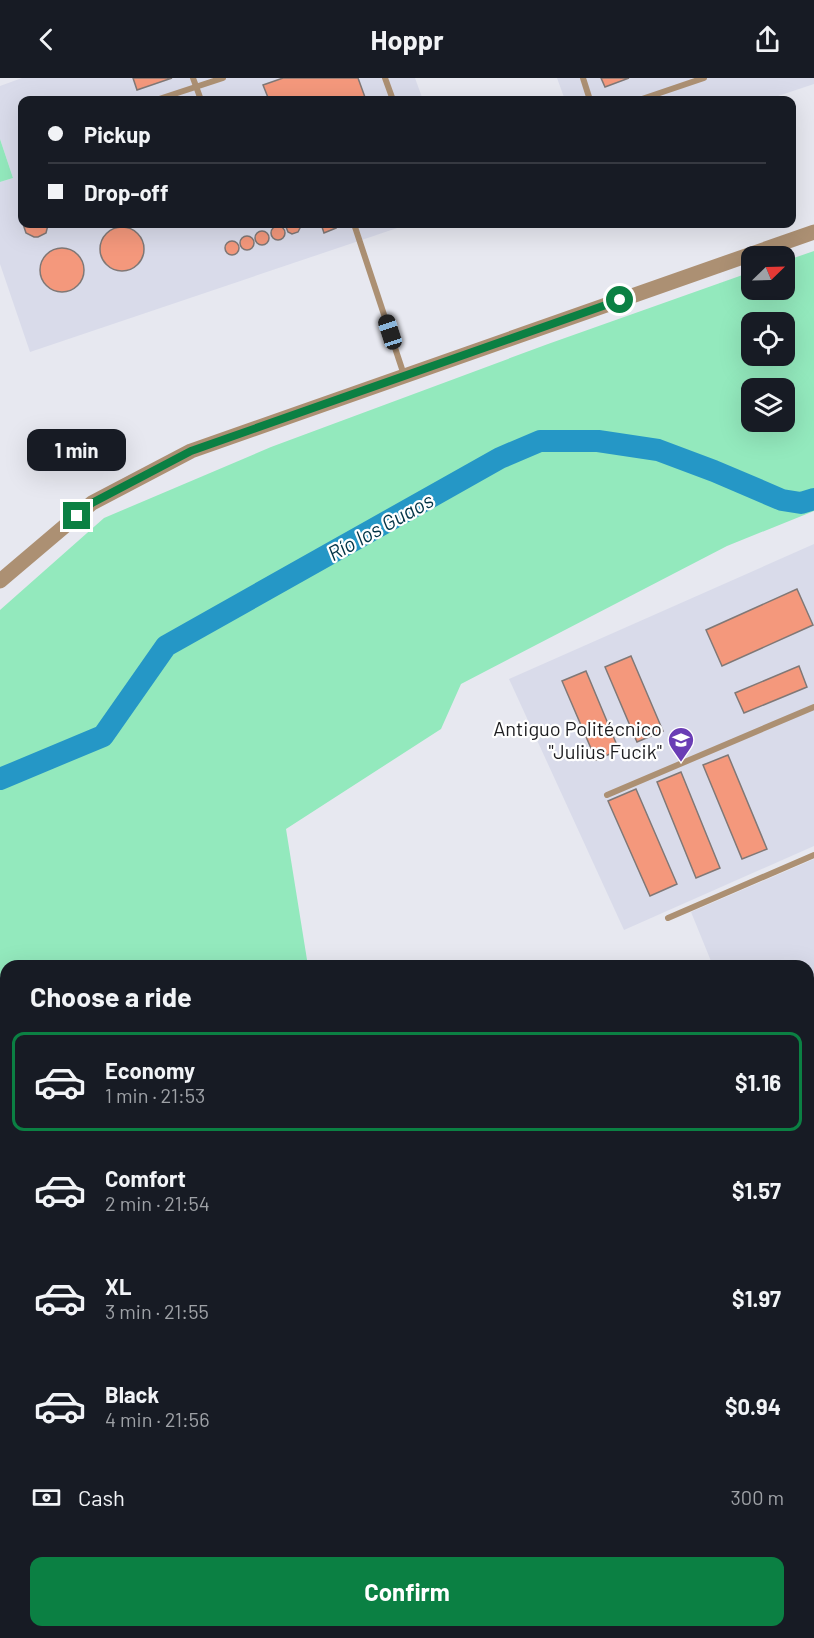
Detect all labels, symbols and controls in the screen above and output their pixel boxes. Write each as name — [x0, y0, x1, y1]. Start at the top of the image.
icon: back — [30, 23, 63, 56]
text: Hoppr — [370, 23, 444, 55]
icon: share — [751, 23, 784, 56]
text: Pickup — [84, 121, 151, 147]
text: Drop-off — [84, 179, 168, 205]
north arrow — [741, 246, 795, 300]
map controls — [741, 246, 795, 432]
route start — [606, 286, 633, 313]
car — [376, 312, 404, 352]
button: locate — [741, 312, 795, 366]
button: layers — [741, 378, 795, 432]
callout: 1 min — [28, 429, 127, 471]
text: 1 min — [55, 438, 98, 462]
water label: Río los Guaos — [323, 487, 437, 565]
route end — [63, 502, 90, 529]
place label: Antiguo Politécnico "Julius Fucik" — [493, 716, 662, 763]
school or university icon: Antiguo Politécnico "Julius Fucik" — [666, 725, 696, 763]
text: Choose a ride — [30, 980, 192, 1012]
icon: car — [33, 1055, 87, 1109]
text: Economy — [105, 1057, 195, 1083]
text: $1.16 — [735, 1069, 781, 1095]
text: 1 min · 21:53 — [105, 1083, 205, 1107]
icon: car — [33, 1163, 87, 1217]
text: Comfort — [105, 1165, 186, 1191]
text: $1.57 — [732, 1177, 781, 1203]
text: 2 min · 21:54 — [105, 1191, 210, 1215]
icon: car — [33, 1271, 87, 1325]
text: XL — [105, 1273, 131, 1299]
text: $1.97 — [732, 1285, 781, 1311]
text: 3 min · 21:55 — [105, 1299, 209, 1323]
icon: car — [33, 1379, 87, 1433]
text: Black — [105, 1381, 159, 1407]
text: $0.94 — [725, 1393, 781, 1419]
text: 4 min · 21:56 — [105, 1407, 209, 1431]
icon: cash — [30, 1481, 63, 1514]
text: Cash — [78, 1484, 125, 1510]
text: 300 m — [731, 1485, 784, 1509]
button: Confirm — [30, 1557, 784, 1626]

